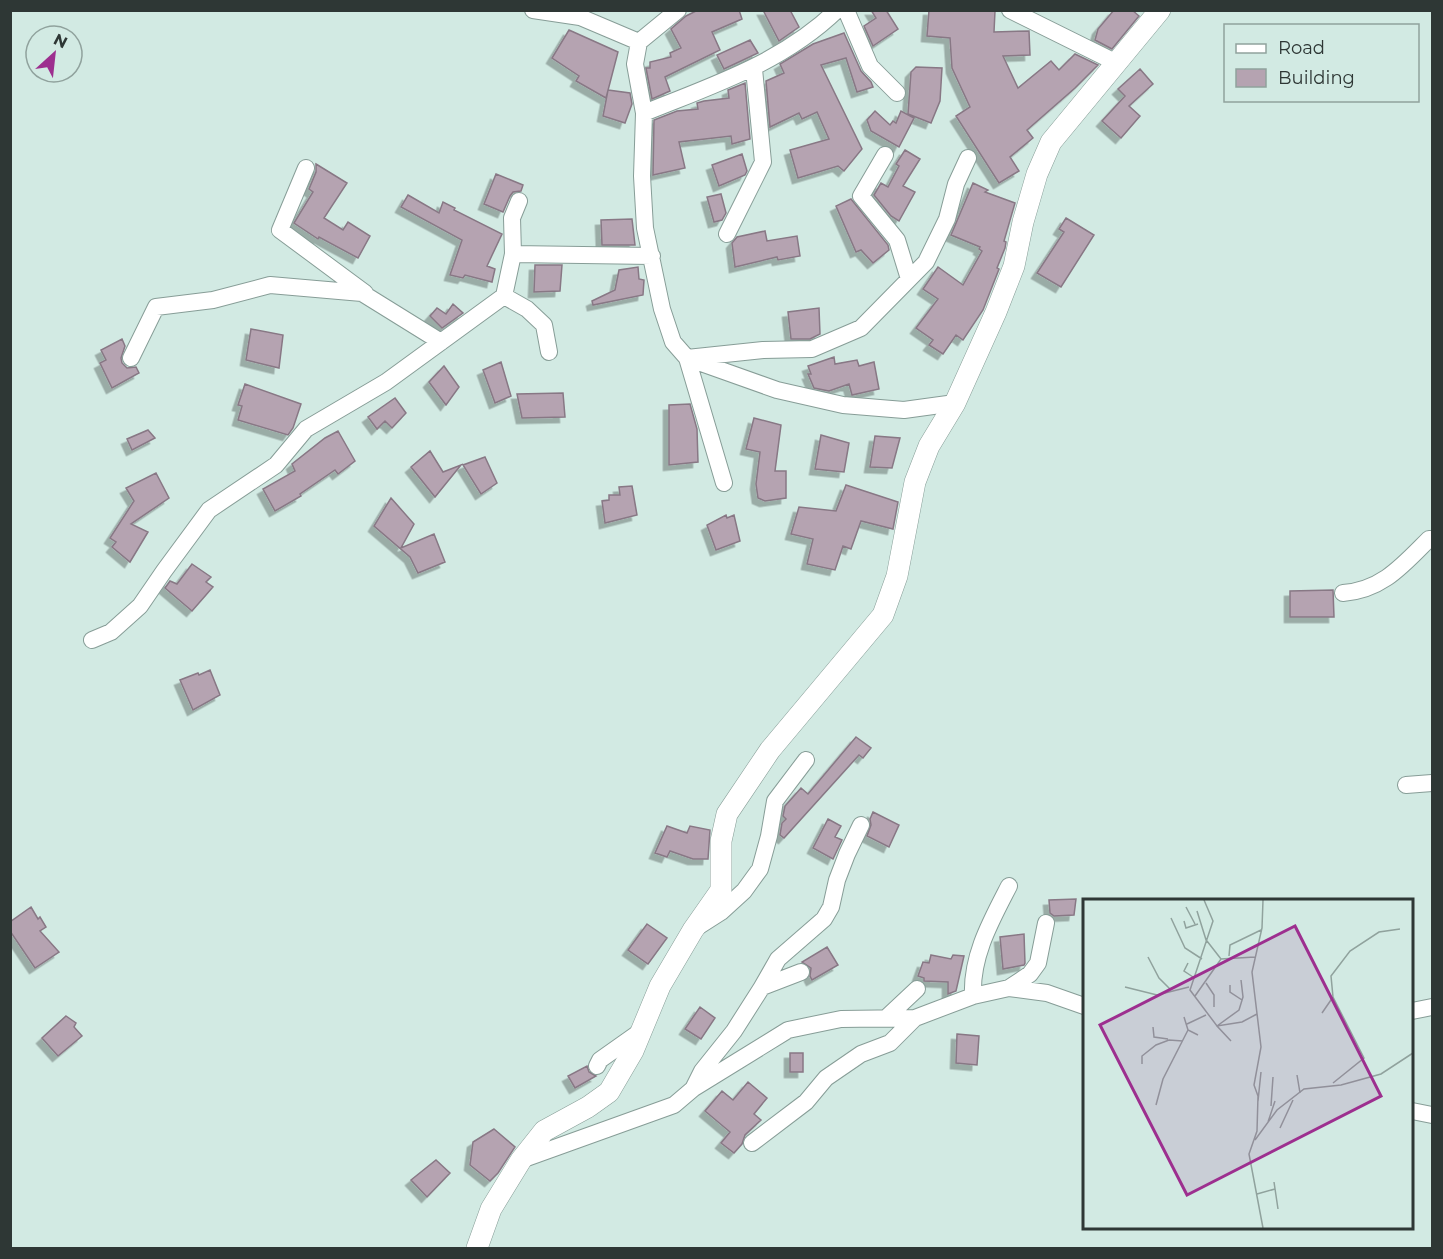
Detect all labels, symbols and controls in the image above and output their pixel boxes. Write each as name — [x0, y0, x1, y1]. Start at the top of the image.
north arrow — [24, 24, 84, 84]
legend — [1224, 24, 1419, 102]
text: N — [51, 30, 71, 52]
text: Road — [1278, 37, 1325, 59]
text: Building — [1278, 67, 1355, 89]
inset map — [1083, 899, 1413, 1229]

